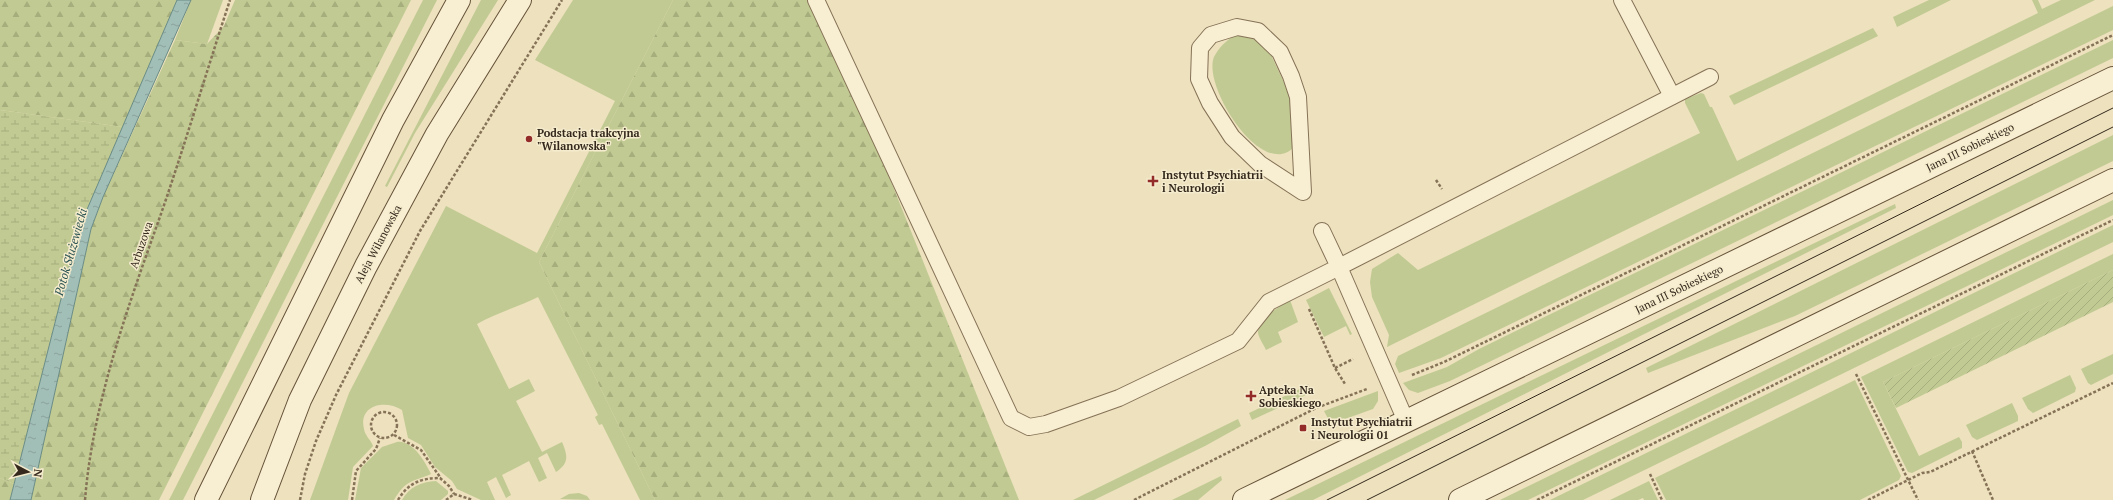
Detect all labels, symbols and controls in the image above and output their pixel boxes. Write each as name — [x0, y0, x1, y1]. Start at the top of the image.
street label: Jana III Sobieskiego — [1924, 120, 2016, 174]
place label: Podstacja trakcyjna "Wilanowska" — [537, 126, 640, 153]
marker: Podstacja trakcyjna "Wilanowska" — [524, 134, 534, 144]
place label: Instytut Psychiatrii i Neurologii — [1162, 168, 1264, 195]
marker: Instytut Psychiatrii i Neurologii — [1147, 175, 1159, 187]
street label: Aleja Wilanowska — [351, 202, 405, 286]
water label: Potok Służewiecki — [51, 206, 90, 298]
street label: Arbuzowa — [126, 219, 156, 270]
street label: Jana III Sobieskiego — [1633, 262, 1725, 316]
place label: Apteka Na Sobieskiego — [1259, 383, 1322, 410]
marker: Apteka Na Sobieskiego — [1246, 391, 1256, 401]
place label: Instytut Psychiatrii i Neurologii 01 — [1311, 415, 1413, 442]
marker: Instytut Psychiatrii i Neurologii 01 — [1298, 423, 1308, 433]
north arrow — [8, 452, 48, 492]
text: N — [30, 468, 45, 479]

